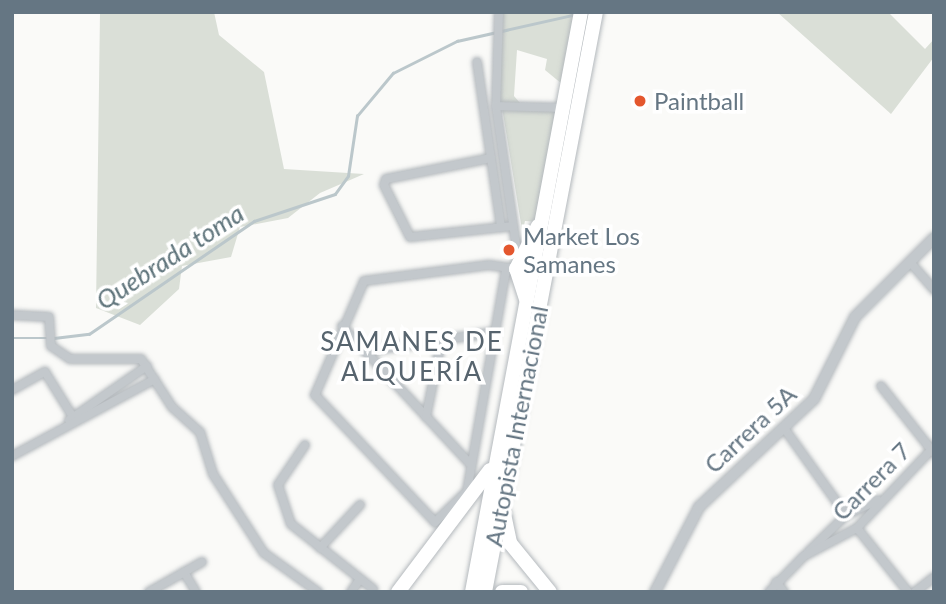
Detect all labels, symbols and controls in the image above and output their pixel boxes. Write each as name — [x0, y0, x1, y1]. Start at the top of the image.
place label: Paintball — [654, 87, 744, 115]
marker: Paintball — [632, 93, 648, 109]
water label: Quebrada toma — [90, 198, 250, 316]
place label: Market Los Samanes — [523, 222, 640, 278]
marker: Market Los Samanes — [501, 242, 517, 258]
street label: Autopista Internacional — [479, 303, 553, 549]
district label: SAMANES DE ALQUERÍA — [321, 326, 503, 388]
street label: Carrera 5A — [698, 379, 802, 479]
street label: Carrera 7 — [826, 436, 916, 526]

